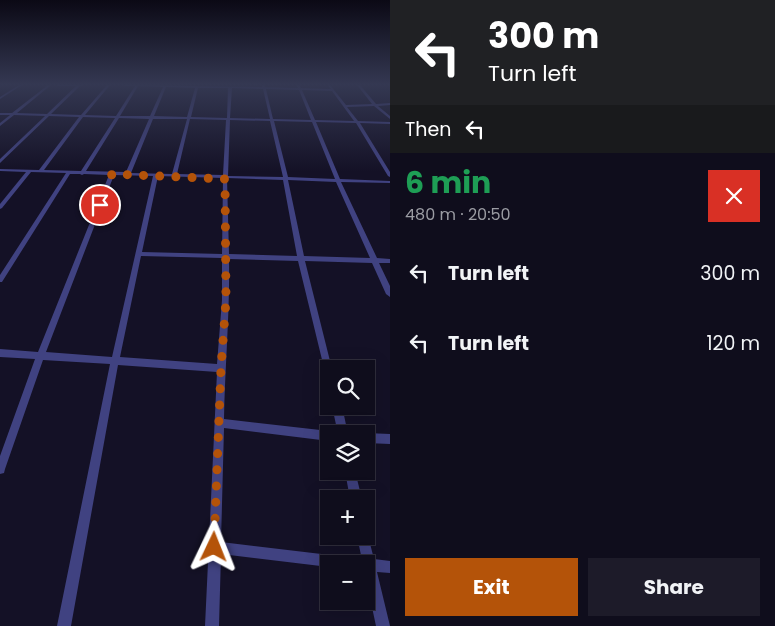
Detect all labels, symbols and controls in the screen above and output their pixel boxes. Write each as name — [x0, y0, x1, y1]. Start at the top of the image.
text: 300 m — [488, 11, 599, 60]
icon: left — [405, 20, 470, 85]
text: Turn left — [488, 58, 576, 89]
icon: left — [461, 115, 489, 143]
text: Then — [405, 116, 451, 143]
text: 6 min — [405, 161, 491, 204]
button: close — [708, 170, 760, 222]
pin — [79, 184, 121, 226]
icon: arrive — [86, 191, 114, 219]
text: 480 m · 20:50 — [405, 203, 511, 226]
icon: left — [405, 259, 433, 287]
text: Turn left — [448, 260, 529, 287]
text: 300 m — [700, 260, 760, 287]
icon: left — [405, 329, 433, 357]
text: Turn left — [448, 330, 529, 357]
text: 120 m — [706, 330, 760, 357]
map controls — [320, 360, 375, 610]
button: search — [320, 360, 375, 415]
button: layers — [320, 425, 375, 480]
button: + — [320, 490, 375, 545]
position arrow — [187, 520, 239, 572]
button: − — [320, 555, 375, 610]
button: Exit — [405, 558, 578, 616]
button: Share — [588, 558, 760, 616]

